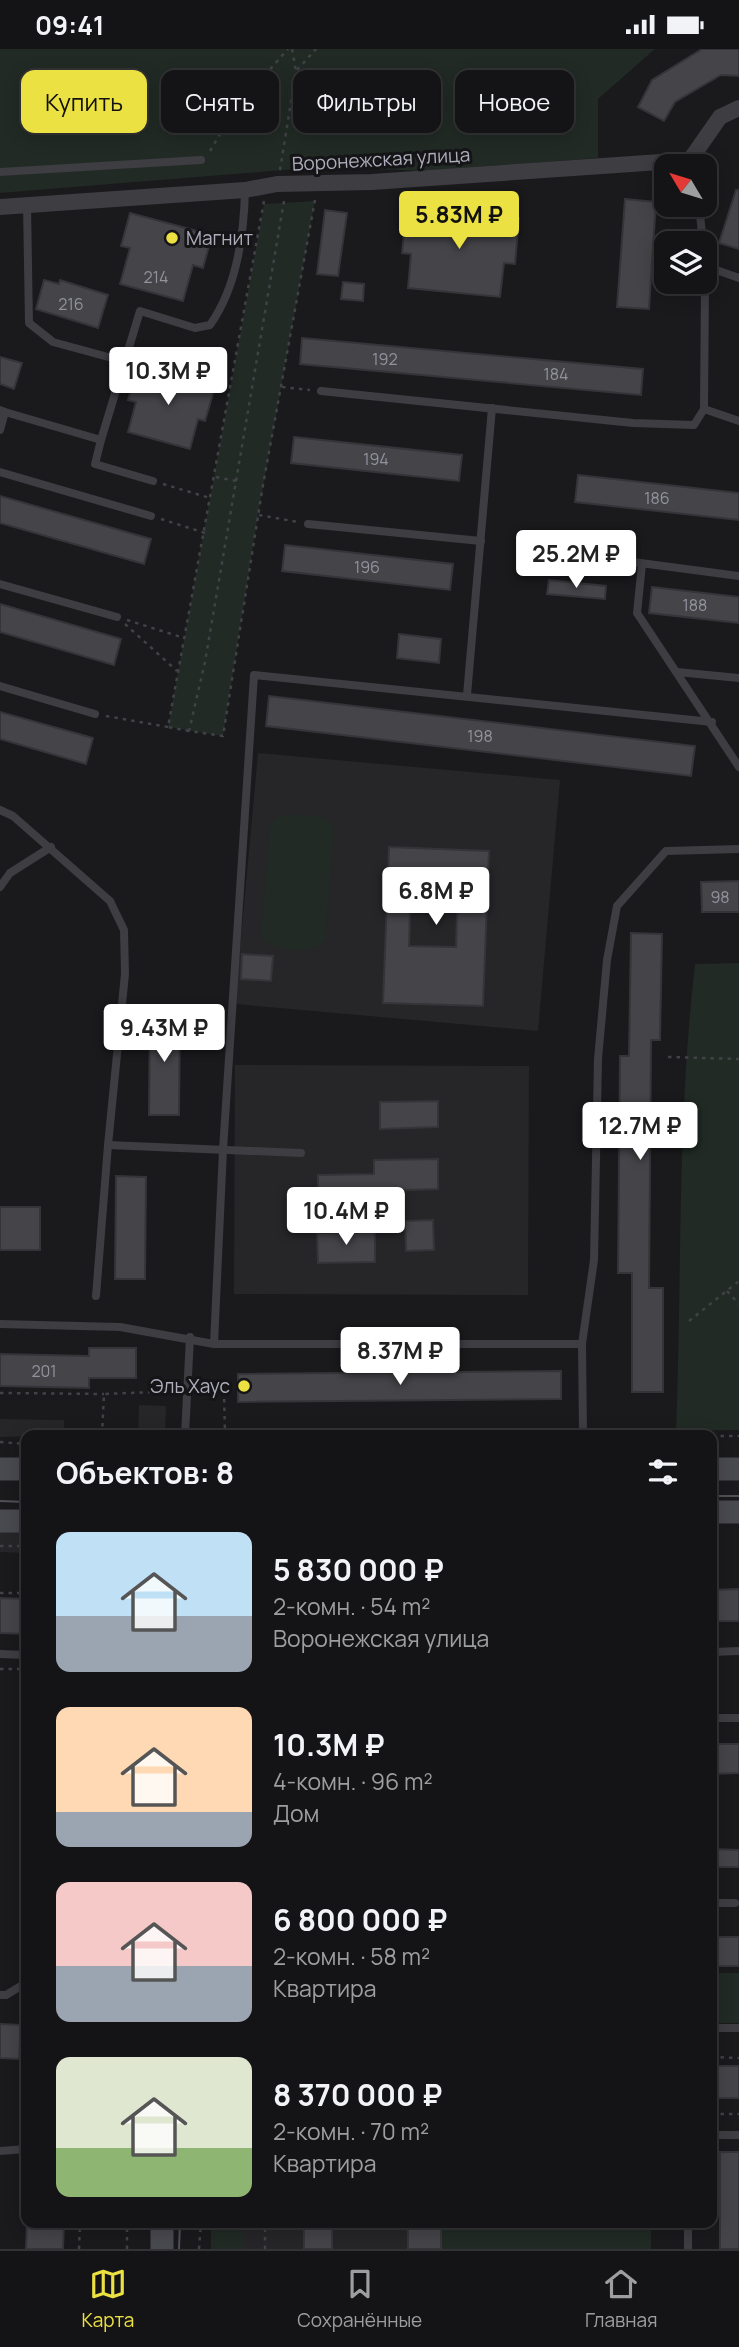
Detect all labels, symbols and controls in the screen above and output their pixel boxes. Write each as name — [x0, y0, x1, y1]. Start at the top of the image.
text: 09:41 — [35, 7, 104, 43]
chip: Купить — [21, 70, 147, 133]
chip: Снять — [161, 70, 279, 133]
chip: Фильтры — [293, 70, 441, 133]
chip: Новое — [455, 70, 574, 133]
street label: Воронежская улица — [291, 141, 471, 177]
north arrow — [654, 154, 718, 217]
map controls — [654, 154, 717, 294]
pin: 5.83M ₽ — [394, 191, 524, 251]
text: 5.83M ₽ — [415, 198, 503, 230]
place label: Магнит — [186, 225, 253, 251]
marker: Магнит — [164, 230, 180, 246]
button: layers — [654, 231, 717, 294]
house number: 214 — [144, 266, 168, 288]
house number: 216 — [58, 293, 84, 315]
pin: 10.3M ₽ — [103, 347, 233, 407]
house number: 192 — [372, 348, 398, 370]
text: 10.3M ₽ — [125, 354, 211, 386]
house number: 184 — [544, 363, 568, 385]
house number: 194 — [363, 448, 389, 470]
house number: 186 — [644, 487, 670, 509]
pin: 25.2M ₽ — [511, 531, 641, 590]
text: 25.2M ₽ — [532, 537, 620, 569]
house number: 196 — [354, 556, 380, 578]
house number: 188 — [683, 594, 707, 616]
house number: 198 — [467, 725, 493, 747]
pin: 6.8M ₽ — [379, 867, 493, 927]
text: 6.8M ₽ — [398, 874, 474, 906]
house number: 98 — [710, 886, 730, 908]
pin: 9.43M ₽ — [99, 1005, 229, 1064]
text: 9.43M ₽ — [120, 1011, 208, 1043]
pin: 12.7M ₽ — [575, 1103, 705, 1162]
text: 12.7M ₽ — [598, 1109, 682, 1141]
pin: 10.4M ₽ — [281, 1187, 411, 1247]
text: 10.4M ₽ — [303, 1194, 389, 1226]
pin: 8.37M ₽ — [335, 1327, 465, 1387]
text: 8.37M ₽ — [357, 1334, 443, 1366]
house number: 201 — [31, 1360, 57, 1382]
place label: Эль Хаус — [150, 1373, 230, 1399]
marker: Эль Хаус — [236, 1378, 252, 1394]
text: Объектов: 8 — [56, 1452, 234, 1493]
icon: filters — [644, 1453, 682, 1491]
text: 5 830 000 ₽ — [273, 1549, 444, 1590]
icon: home — [112, 1560, 196, 1644]
text: 2-комн. · 54 m² — [273, 1590, 430, 1622]
text: Воронежская улица — [273, 1622, 489, 1654]
text: 10.3M ₽ — [273, 1724, 385, 1765]
icon: home — [112, 1735, 196, 1819]
text: 4-комн. · 96 m² — [273, 1765, 433, 1797]
text: Дом — [273, 1797, 319, 1829]
text: 6 800 000 ₽ — [273, 1899, 447, 1940]
icon: home — [112, 1910, 196, 1994]
text: 2-комн. · 58 m² — [273, 1940, 430, 1972]
text: Квартира — [273, 1972, 377, 2004]
text: 8 370 000 ₽ — [273, 2074, 442, 2115]
icon: home — [112, 2085, 196, 2169]
text: 2-комн. · 70 m² — [273, 2115, 429, 2147]
text: Квартира — [273, 2147, 377, 2179]
tab: Карта — [81, 2265, 134, 2333]
tab: Сохранённые — [297, 2265, 422, 2333]
tab: Главная — [585, 2265, 658, 2333]

